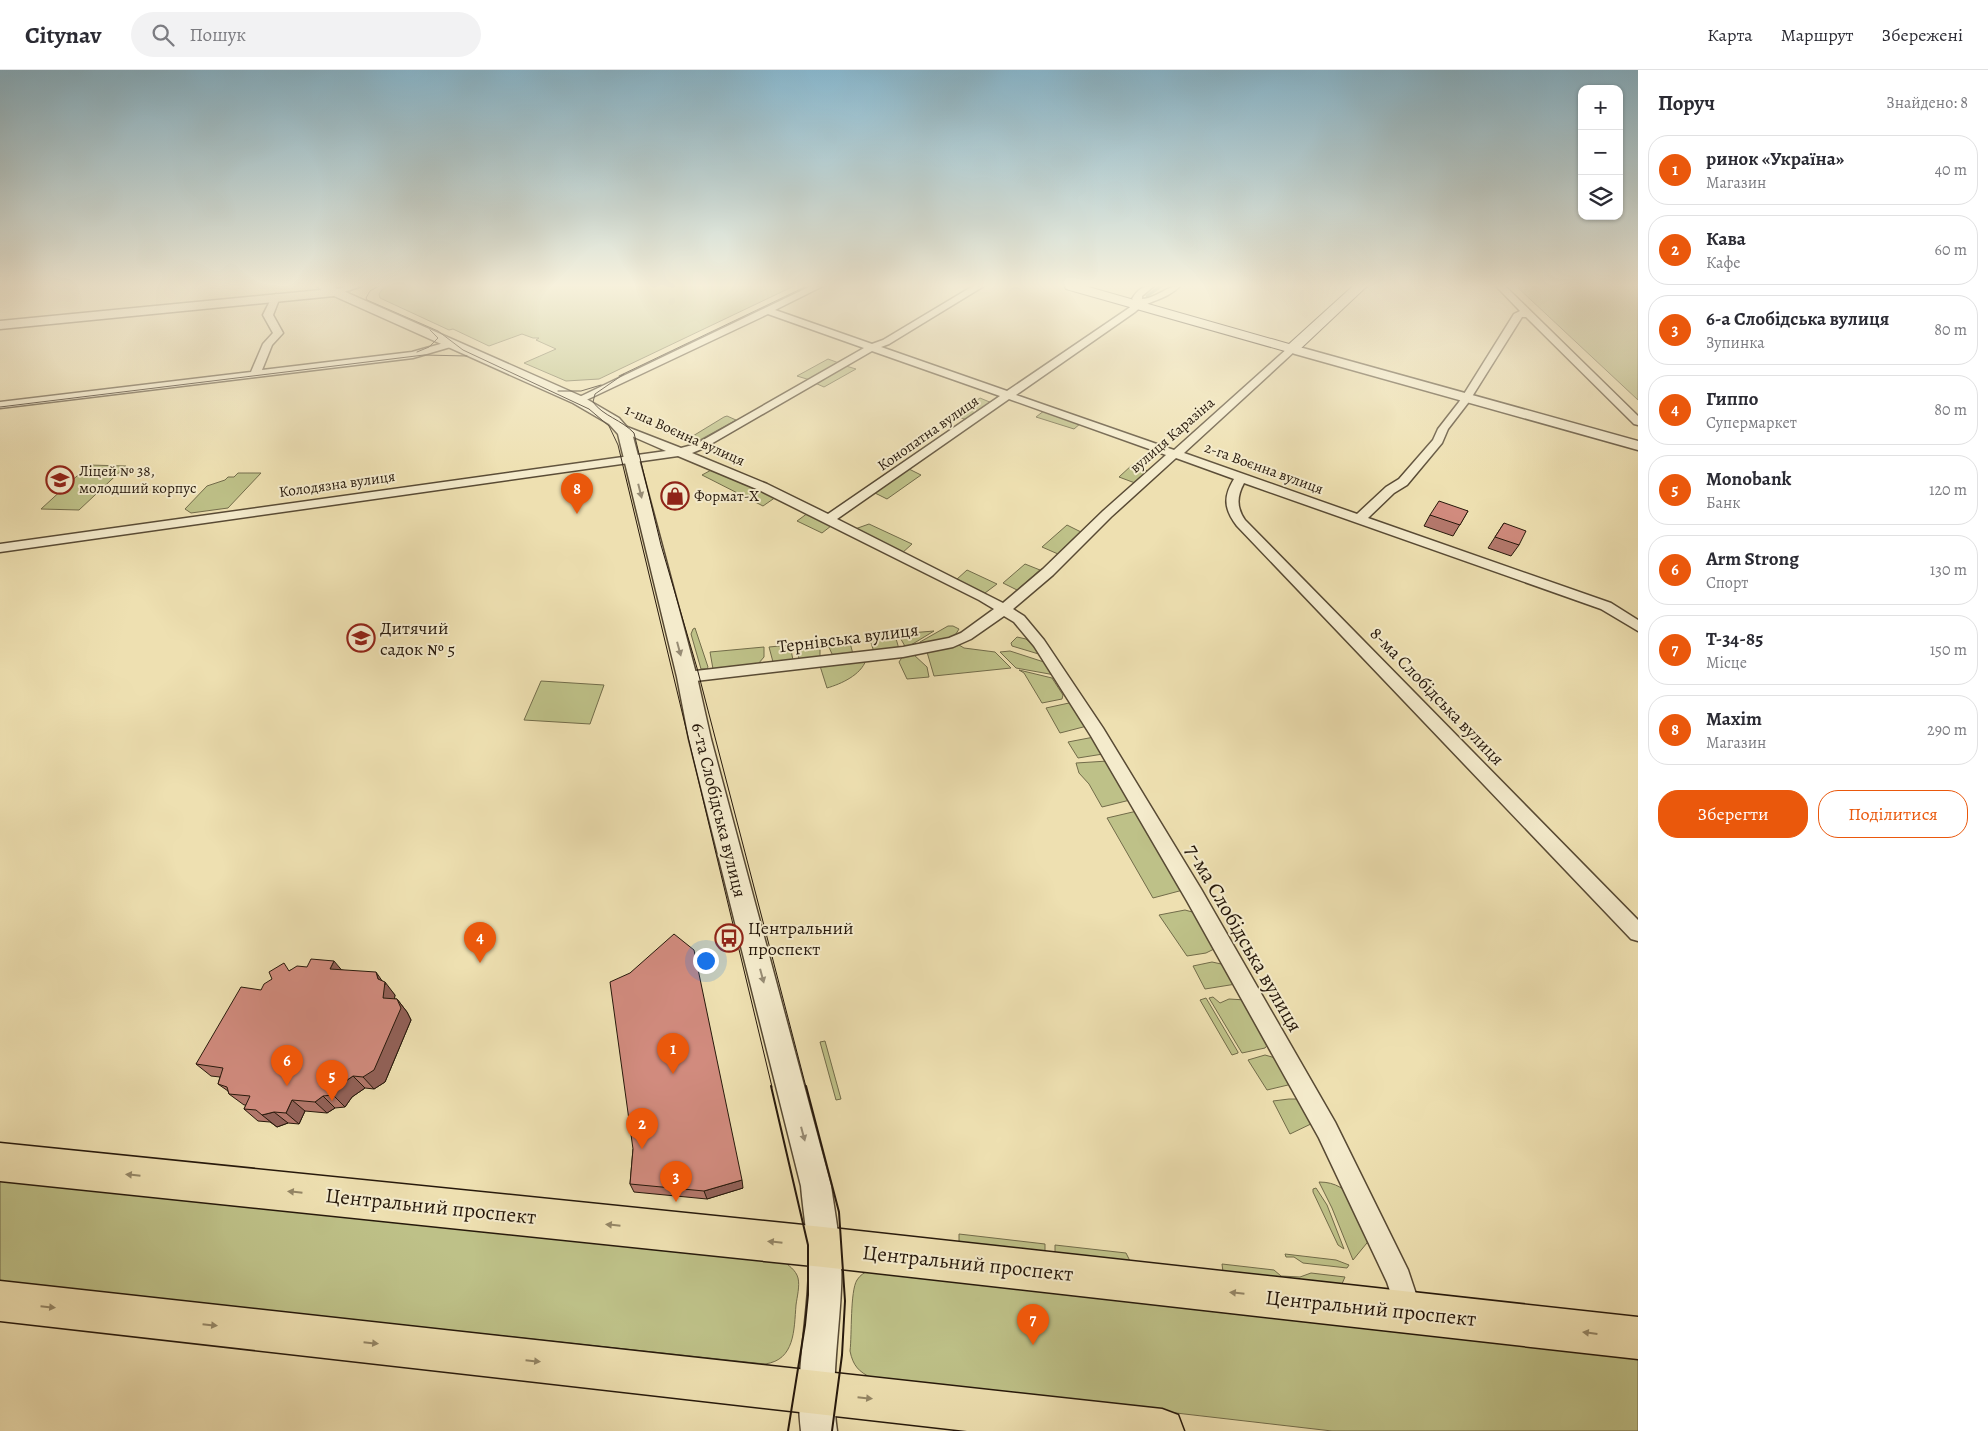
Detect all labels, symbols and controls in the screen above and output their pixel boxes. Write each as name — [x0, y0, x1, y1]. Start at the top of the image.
search box — [131, 12, 481, 57]
text: Citynav — [25, 19, 101, 51]
icon: search — [149, 21, 177, 49]
text: Пошук — [189, 22, 246, 48]
text: Карта — [1707, 23, 1753, 47]
text: Маршрут — [1781, 23, 1854, 47]
text: Збережені — [1882, 23, 1963, 47]
map controls — [1578, 85, 1623, 220]
button: + — [1578, 85, 1623, 130]
text: Поруч — [1658, 89, 1715, 117]
text: Знайдено: 8 — [1886, 92, 1968, 114]
button: − — [1578, 130, 1623, 175]
text: ринок «Україна» — [1706, 146, 1844, 172]
text: 1 — [1672, 159, 1678, 181]
text: 40 m — [1935, 159, 1967, 181]
text: Магазин — [1706, 172, 1766, 194]
button: layers — [1578, 175, 1623, 220]
text: Кава — [1706, 226, 1746, 252]
text: 2 — [1671, 239, 1679, 261]
text: 60 m — [1935, 239, 1967, 261]
text: Кафе — [1706, 252, 1740, 274]
text: 6-а Слобідська вулиця — [1706, 306, 1889, 332]
text: 3 — [1672, 319, 1678, 341]
text: 80 m — [1934, 319, 1967, 341]
text: Зупинка — [1706, 332, 1765, 354]
text: Гиппо — [1706, 386, 1758, 412]
street label: Конопатна вулиця — [873, 391, 983, 475]
street label: вулиця Каразіна — [1125, 393, 1219, 477]
text: 4 — [1671, 399, 1679, 421]
text: 80 m — [1934, 399, 1967, 421]
street label: 1-ша Воєнна вулиця — [622, 400, 748, 470]
text: Супермаркет — [1706, 412, 1797, 434]
street label: 2-га Воєнна вулиця — [1202, 437, 1326, 499]
place label: Ліцей № 38, молодший корпус — [79, 461, 196, 498]
school or university icon: Ліцей № 38, молодший корпус — [45, 465, 75, 495]
street label: Колодязна вулиця — [278, 466, 396, 502]
text: Monobank — [1706, 466, 1791, 492]
pin: 8 — [561, 473, 593, 514]
text: 5 — [1672, 479, 1678, 501]
text: 120 m — [1929, 479, 1967, 501]
shop icon: Формат-X — [660, 481, 690, 511]
one-way arrow — [636, 484, 644, 499]
place label: Формат-X — [694, 486, 759, 506]
text: Банк — [1706, 492, 1741, 514]
text: Arm Strong — [1706, 546, 1799, 572]
text: 6 — [1671, 559, 1679, 581]
text: 130 m — [1930, 559, 1967, 581]
text: Спорт — [1706, 572, 1748, 594]
place label: Дитячий садок № 5 — [380, 616, 455, 661]
street label: Тернівська вулиця — [776, 617, 920, 659]
street label: 8-ма Слобідська вулиця — [1365, 622, 1509, 770]
school or university icon: Дитячий садок № 5 — [346, 623, 376, 653]
text: Т-34-85 — [1706, 626, 1763, 652]
text: 7 — [1672, 639, 1678, 661]
text: 150 m — [1930, 639, 1967, 661]
one-way arrow — [675, 642, 683, 657]
text: Місце — [1706, 652, 1747, 674]
text: Maxim — [1706, 706, 1762, 732]
text: 8 — [1671, 719, 1679, 741]
text: 290 m — [1927, 719, 1967, 741]
street label: 6-та Слобідська вулиця — [686, 720, 752, 900]
text: Магазин — [1706, 732, 1766, 754]
button: Зберегти — [1658, 790, 1808, 838]
button: Поділитися — [1818, 790, 1968, 838]
street label: 7-ма Слобідська вулиця — [1179, 839, 1309, 1037]
place label: Центральний проспект — [748, 916, 854, 961]
pin: 4 — [464, 922, 496, 963]
bus stop icon: Центральний проспект — [714, 923, 744, 953]
your location — [693, 948, 719, 974]
one-way arrow — [758, 969, 766, 984]
pin: 1 — [657, 1033, 689, 1074]
pin: 6 — [271, 1045, 303, 1086]
pin: 5 — [316, 1060, 348, 1101]
pin: 2 — [626, 1108, 658, 1149]
one-way arrow — [799, 1126, 807, 1141]
pin: 3 — [660, 1161, 692, 1202]
one-way arrow — [125, 1171, 141, 1179]
street label: Центральний проспект — [324, 1181, 538, 1231]
one-way arrow — [287, 1188, 303, 1196]
one-way arrow — [605, 1221, 621, 1229]
one-way arrow — [767, 1238, 783, 1246]
street label: Центральний проспект — [861, 1238, 1075, 1288]
street label: Центральний проспект — [1264, 1283, 1478, 1333]
one-way arrow — [1229, 1289, 1245, 1297]
one-way arrow — [41, 1303, 57, 1311]
pin: 7 — [1017, 1304, 1049, 1345]
one-way arrow — [202, 1321, 218, 1329]
one-way arrow — [1581, 1329, 1597, 1337]
one-way arrow — [364, 1339, 380, 1347]
one-way arrow — [525, 1357, 541, 1365]
one-way arrow — [858, 1394, 874, 1402]

